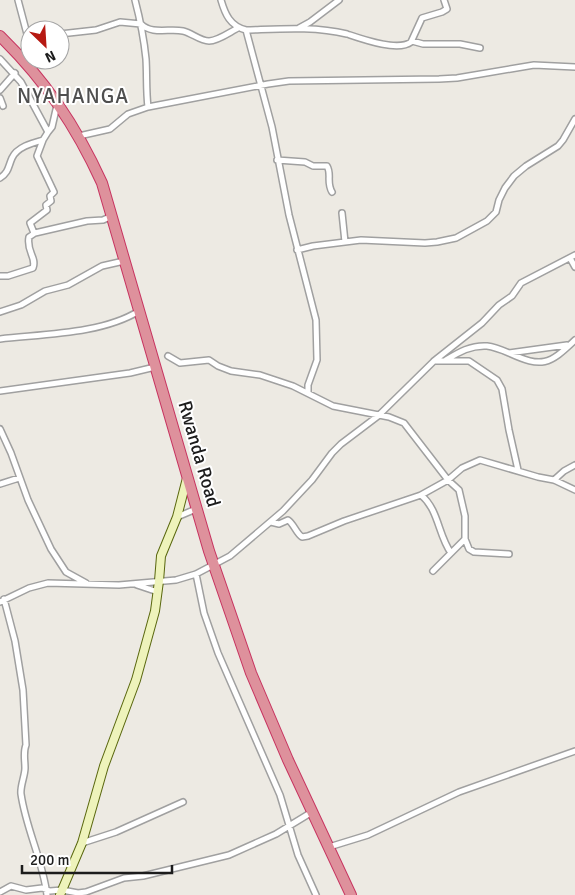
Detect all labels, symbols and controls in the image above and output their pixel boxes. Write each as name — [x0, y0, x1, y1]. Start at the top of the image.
north arrow — [20, 20, 70, 70]
text: N — [42, 47, 58, 66]
district label: NYAHANGA — [17, 83, 129, 109]
street label: Rwanda Road — [172, 398, 226, 510]
scale bar — [22, 842, 172, 874]
text: 200 m — [30, 851, 70, 869]

